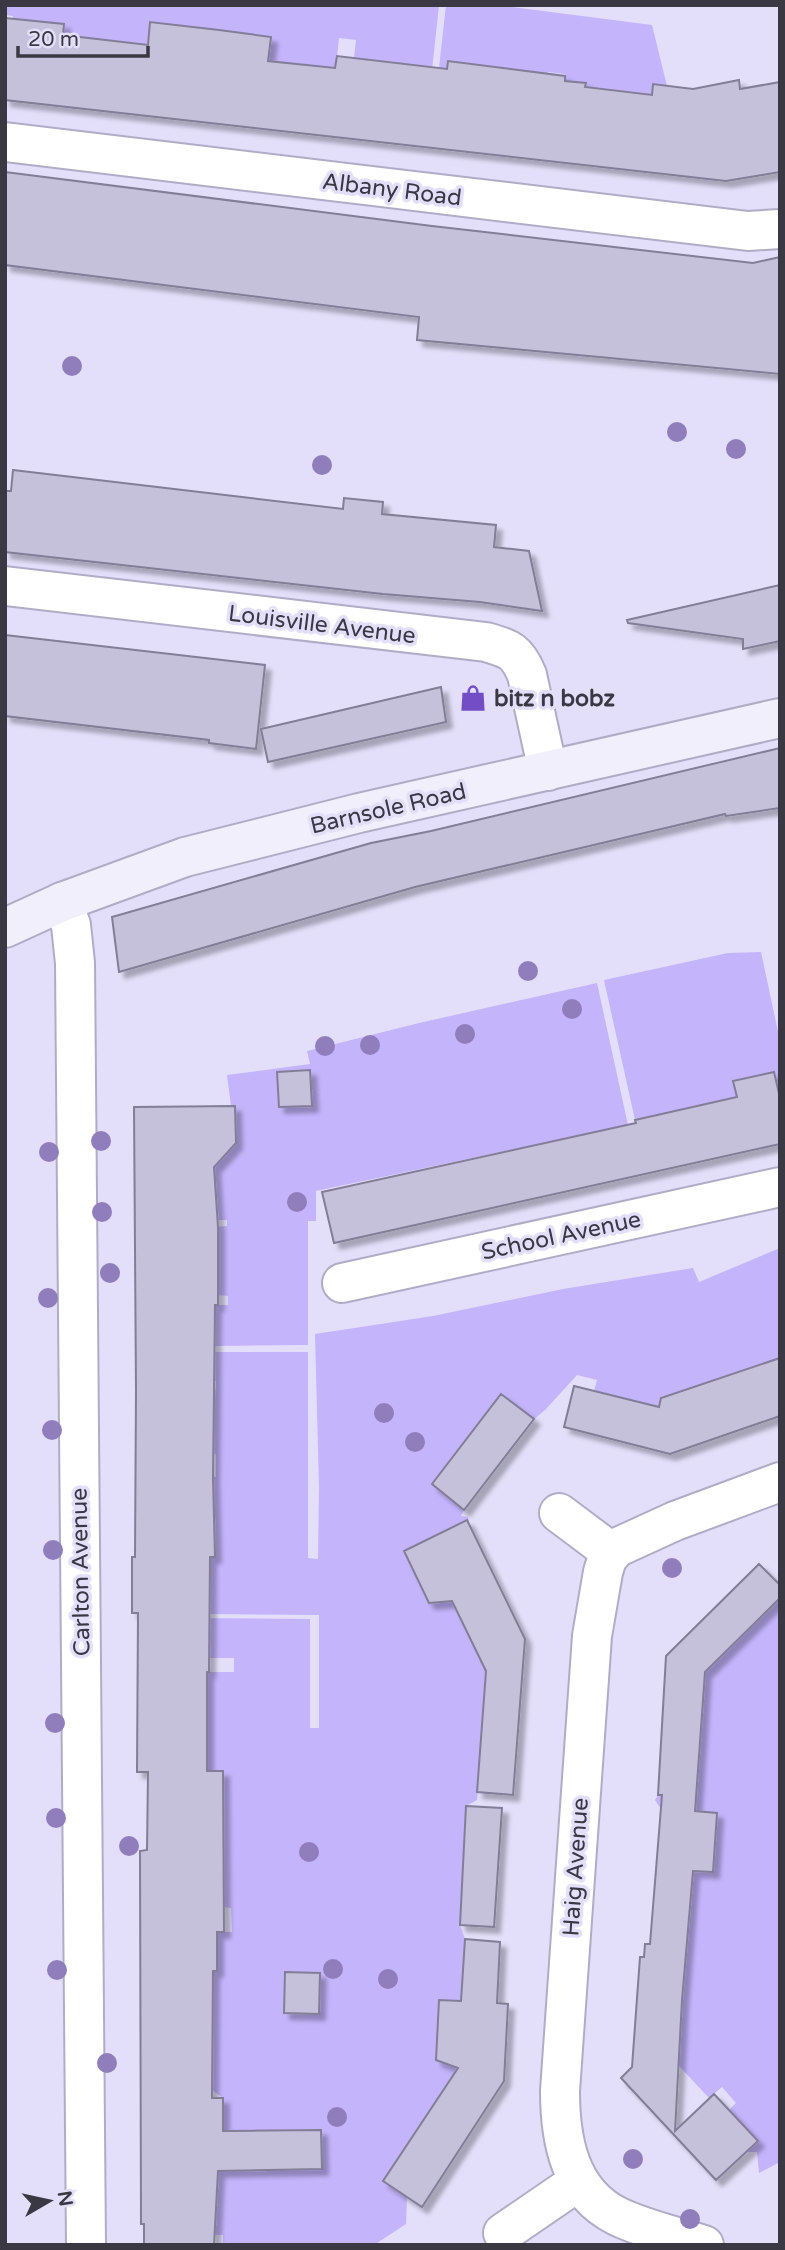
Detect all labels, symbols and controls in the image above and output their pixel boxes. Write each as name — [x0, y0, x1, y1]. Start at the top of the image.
scale bar — [18, 14, 147, 58]
text: 20 m — [28, 27, 79, 52]
street label: Albany Road — [321, 168, 463, 212]
street label: Louisville Avenue — [227, 600, 417, 650]
shop icon: bitz n bobz — [458, 683, 488, 713]
place label: bitz n bobz — [494, 685, 615, 713]
street label: Barnsole Road — [307, 777, 469, 841]
street label: School Avenue — [479, 1205, 644, 1267]
street label: Carlton Avenue — [66, 1488, 96, 1656]
street label: Haig Avenue — [557, 1797, 595, 1937]
north arrow — [14, 2166, 84, 2236]
text: N — [53, 2189, 77, 2208]

